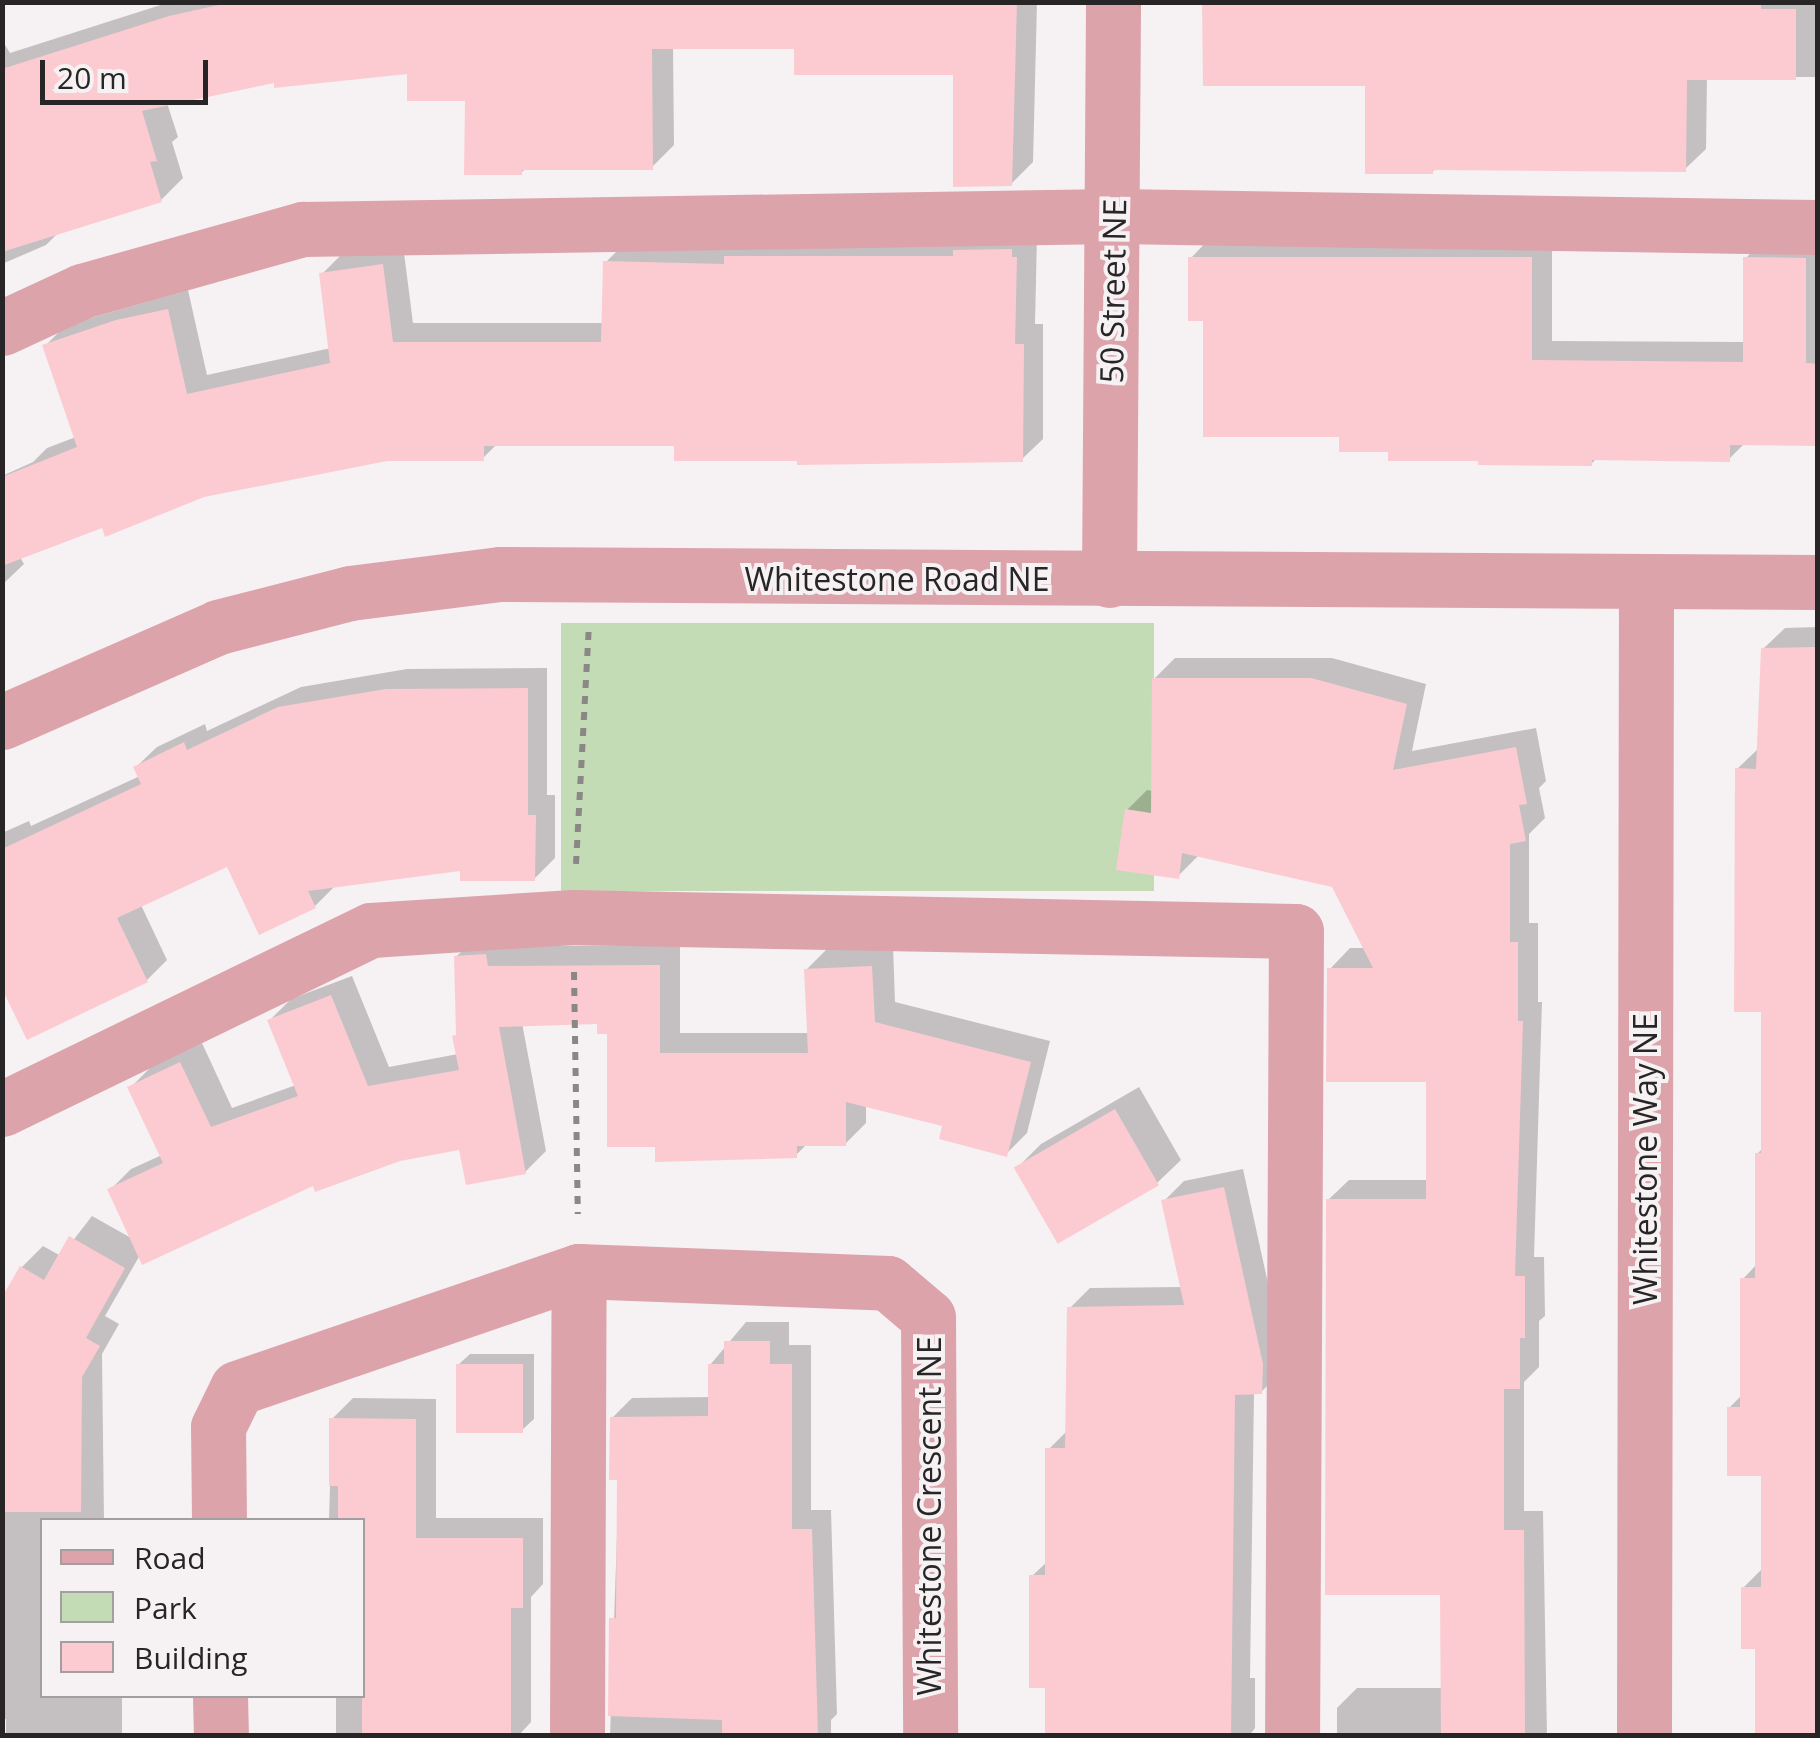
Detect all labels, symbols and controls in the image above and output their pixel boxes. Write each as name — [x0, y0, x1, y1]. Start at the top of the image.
scale bar — [45, 40, 212, 102]
text: 20 m — [57, 57, 127, 98]
street label: 50 Street NE — [1092, 198, 1134, 384]
street label: Whitestone Road NE — [745, 560, 1049, 598]
street label: Whitestone Way NE — [1626, 1013, 1664, 1305]
street label: Whitestone Crescent NE — [910, 1336, 948, 1696]
legend — [40, 1518, 365, 1698]
text: Road — [134, 1537, 206, 1578]
text: Park — [134, 1587, 197, 1628]
text: Building — [134, 1637, 248, 1678]

